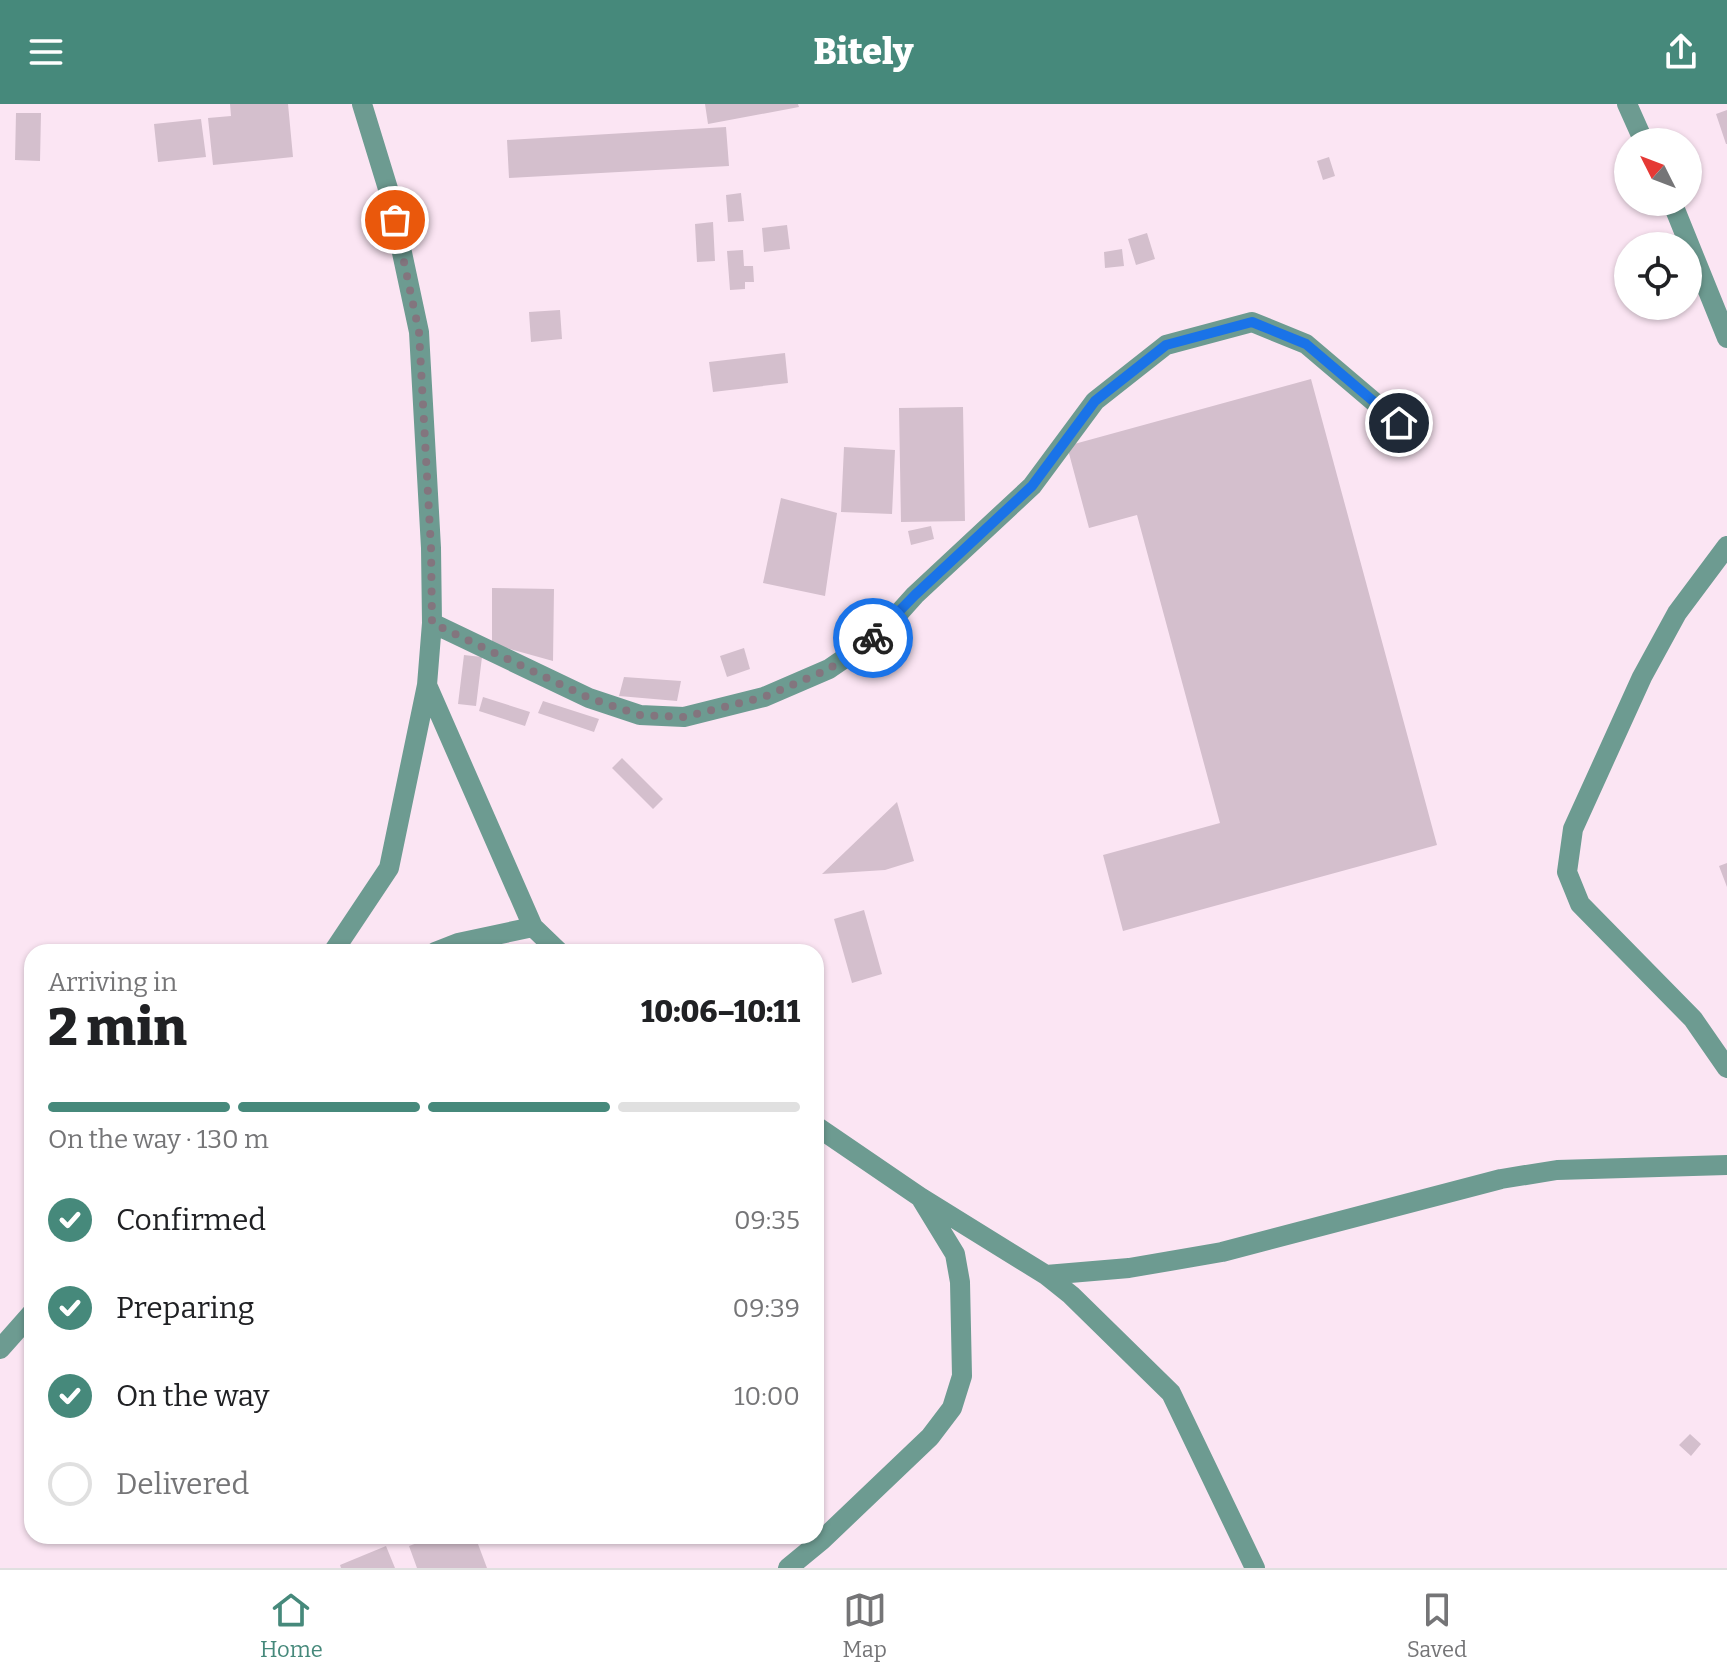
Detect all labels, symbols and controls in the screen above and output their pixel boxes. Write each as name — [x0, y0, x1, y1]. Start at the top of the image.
icon: menu — [24, 30, 68, 74]
text: Bitely — [813, 30, 914, 74]
icon: share — [1659, 30, 1703, 74]
north arrow — [1614, 128, 1702, 216]
map controls — [1614, 128, 1702, 320]
pin — [361, 186, 429, 254]
icon: bag — [373, 198, 417, 242]
button: locate — [1614, 232, 1702, 320]
pin — [1365, 389, 1433, 457]
icon: home — [1377, 401, 1421, 445]
courier — [833, 598, 913, 678]
icon: bike — [851, 616, 895, 660]
text: Arriving in — [48, 967, 177, 998]
text: 10:06–10:11 — [641, 994, 800, 1030]
text: 2 min — [48, 996, 187, 1059]
text: On the way · 130 m — [48, 1124, 269, 1155]
icon: check — [48, 1198, 92, 1242]
text: Confirmed — [116, 1202, 266, 1238]
text: 09:35 — [734, 1205, 800, 1236]
icon: check — [48, 1286, 92, 1330]
text: Preparing — [116, 1290, 254, 1326]
text: 09:39 — [733, 1293, 800, 1324]
icon: check — [48, 1374, 92, 1418]
text: On the way — [116, 1378, 269, 1414]
text: 10:00 — [734, 1381, 800, 1412]
text: Delivered — [116, 1466, 249, 1502]
tab: Home — [260, 1588, 323, 1663]
tab: Map — [843, 1588, 887, 1663]
tab: Saved — [1407, 1588, 1467, 1663]

